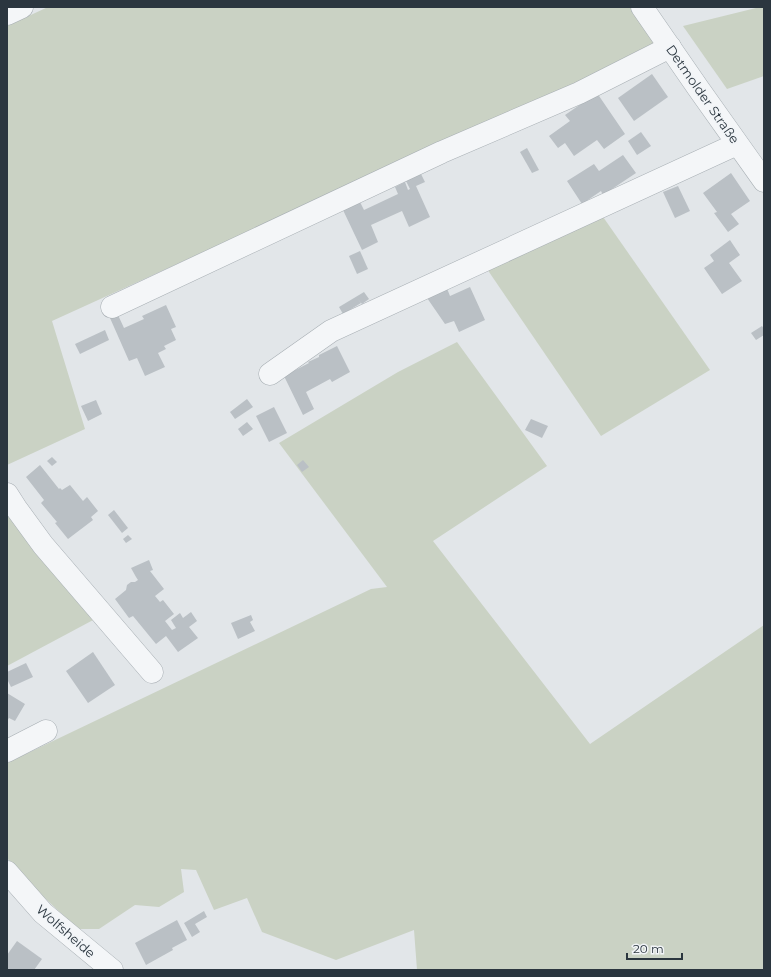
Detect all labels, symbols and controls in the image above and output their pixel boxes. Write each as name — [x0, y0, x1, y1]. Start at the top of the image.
street label: Detmolder Straße — [663, 42, 743, 147]
street label: Wolfsheide — [33, 901, 99, 961]
scale bar — [627, 935, 682, 961]
text: 20 m — [633, 941, 664, 956]

